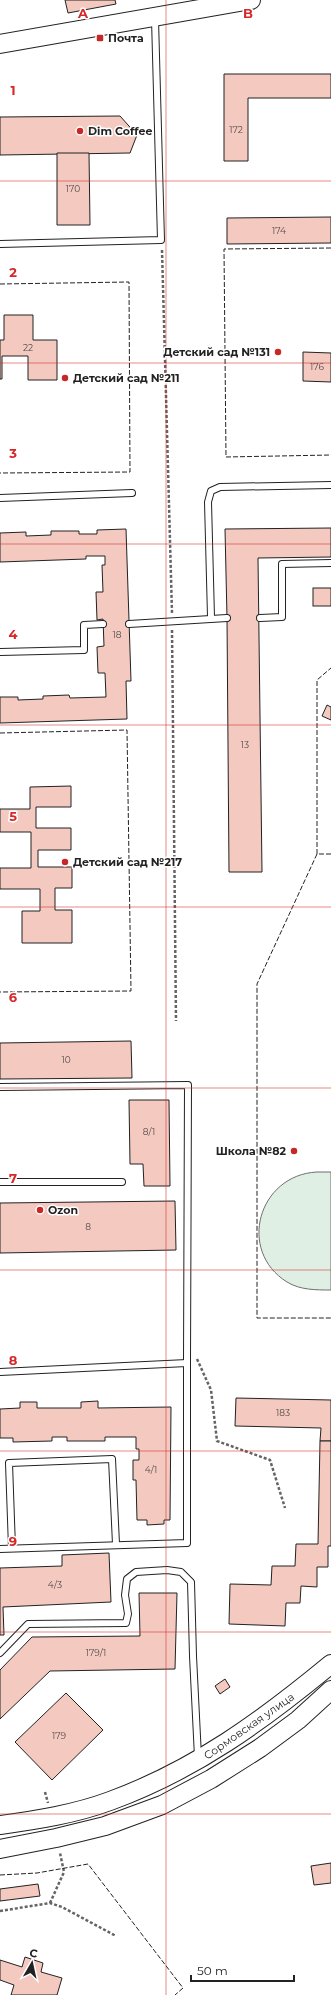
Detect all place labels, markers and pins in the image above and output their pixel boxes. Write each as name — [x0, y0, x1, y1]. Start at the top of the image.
place label: Почта — [108, 31, 144, 45]
marker: Почта — [95, 33, 105, 43]
place label: Dim Coffee — [88, 124, 152, 138]
marker: Dim Coffee — [75, 126, 85, 136]
place label: Детский сад №131 — [163, 345, 270, 359]
marker: Детский сад №131 — [273, 347, 283, 357]
place label: Детский сад №211 — [73, 371, 180, 385]
marker: Детский сад №211 — [60, 373, 70, 383]
place label: Детский сад №217 — [73, 855, 182, 869]
marker: Детский сад №217 — [60, 857, 70, 867]
place label: Школа №82 — [216, 1144, 287, 1158]
marker: Школа №82 — [289, 1146, 299, 1156]
place label: Ozon — [48, 1203, 78, 1217]
marker: Ozon — [35, 1205, 45, 1215]

